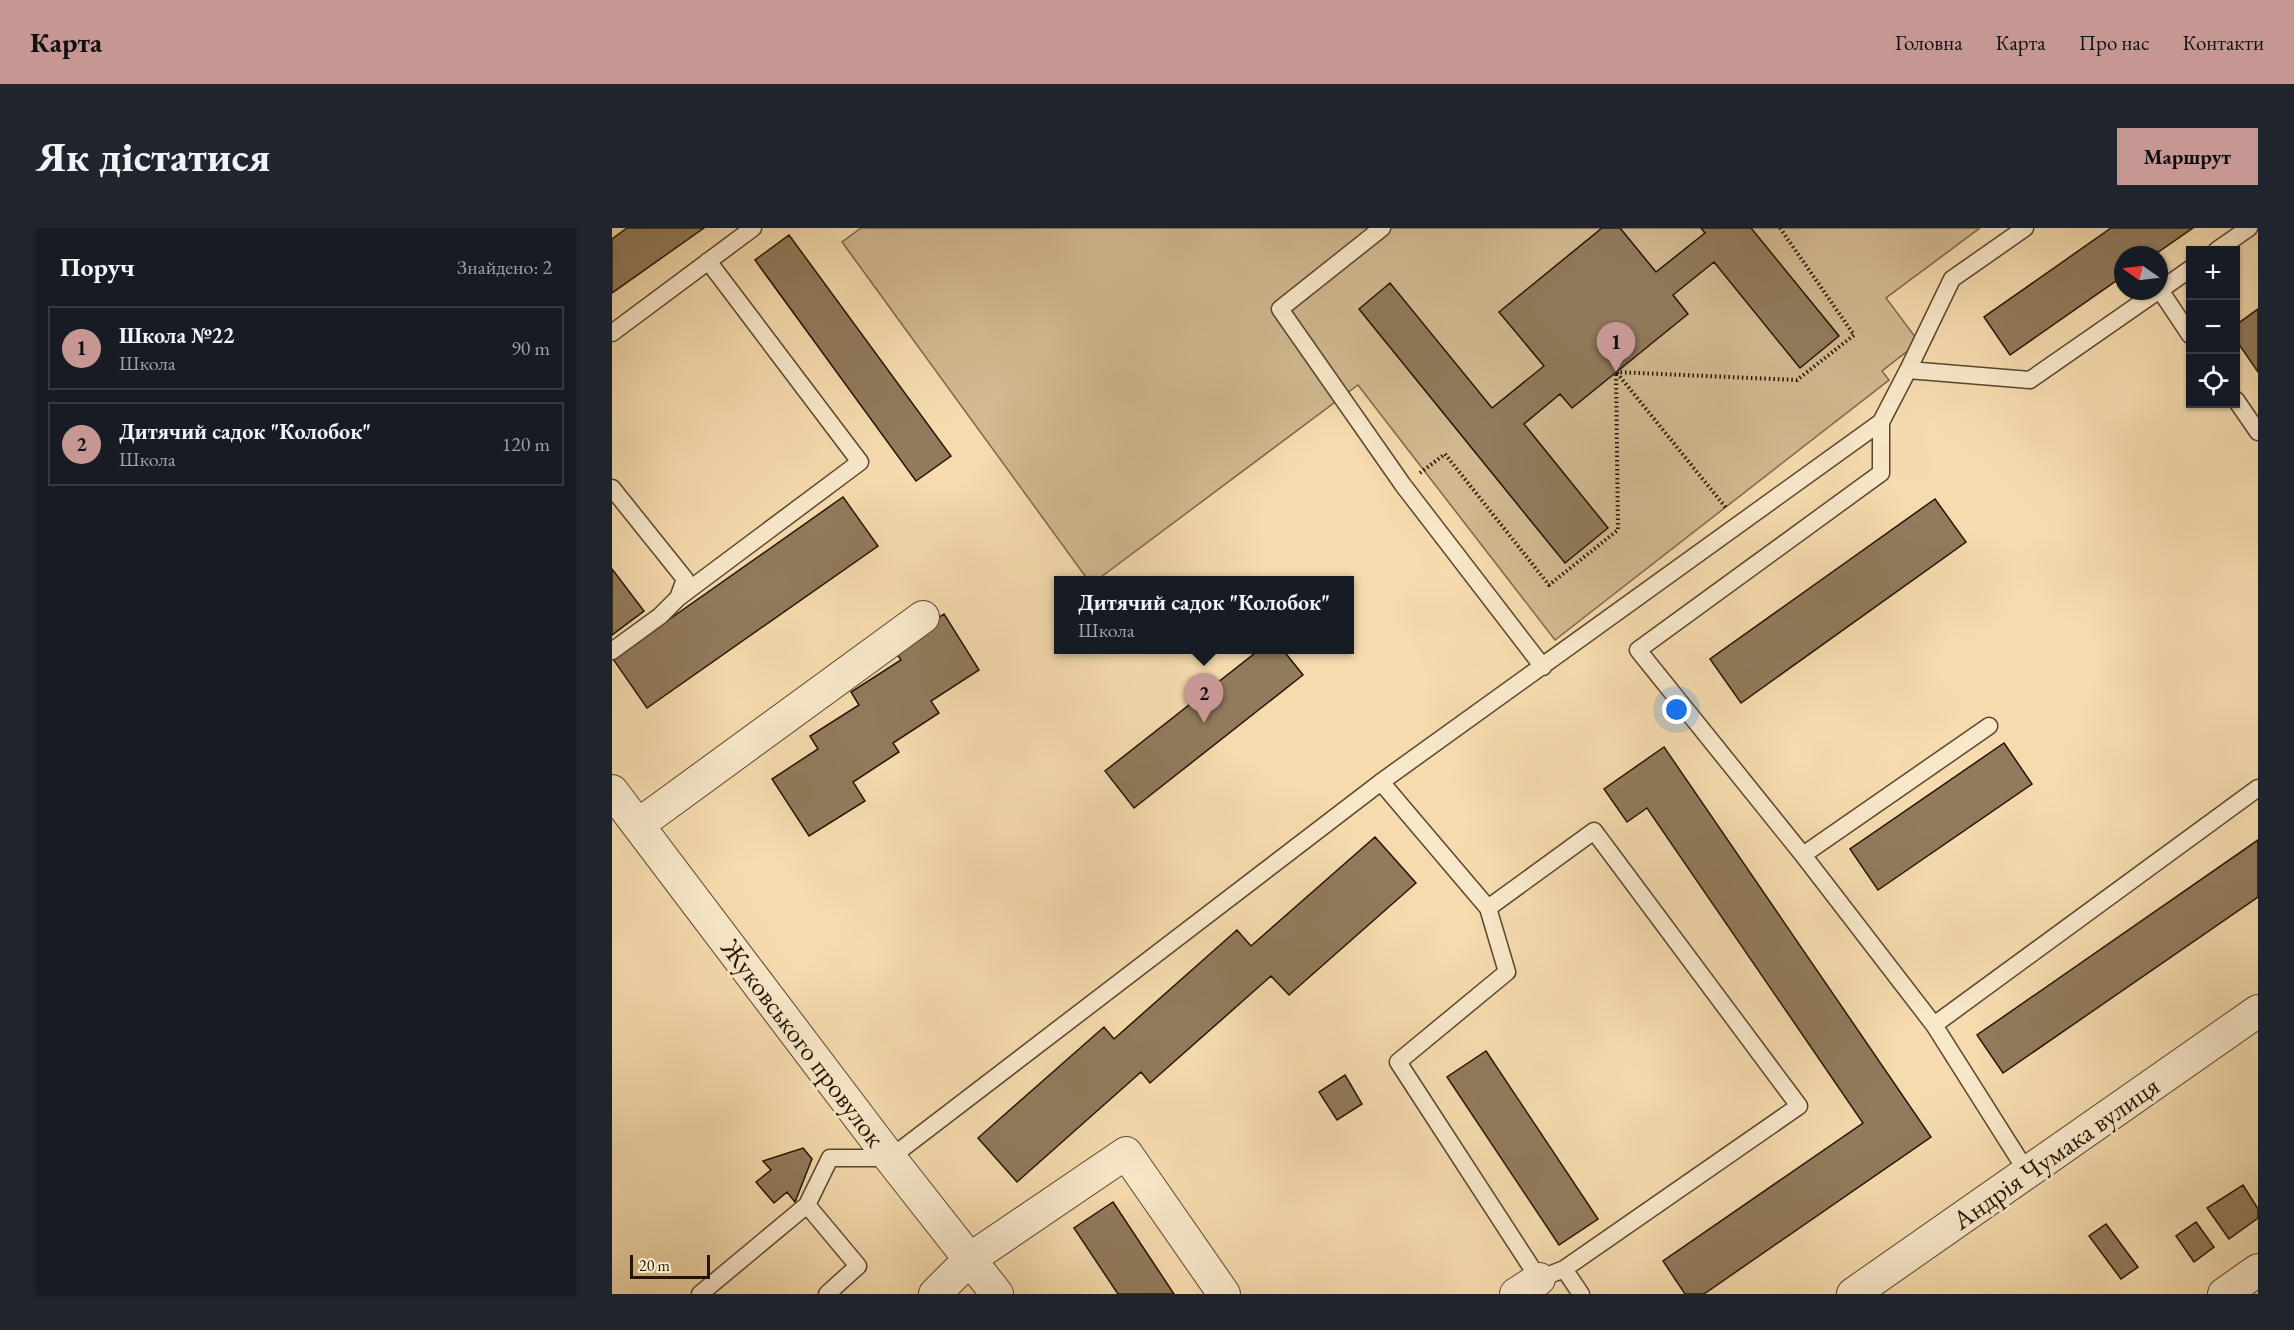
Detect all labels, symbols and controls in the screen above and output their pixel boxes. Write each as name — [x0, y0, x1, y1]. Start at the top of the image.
text: Карта — [30, 24, 102, 60]
text: Головна — [1895, 29, 1963, 56]
text: Карта — [1996, 29, 2046, 56]
text: Про нас — [2079, 29, 2149, 56]
text: Контакти — [2182, 29, 2264, 56]
button: Маршрут — [2117, 128, 2258, 185]
text: Як дістатися — [36, 129, 270, 184]
north arrow — [2114, 246, 2168, 300]
map controls — [2186, 246, 2240, 408]
button: + — [2186, 246, 2240, 300]
text: Поруч — [60, 250, 135, 284]
text: Знайдено: 2 — [457, 254, 552, 280]
button: − — [2186, 300, 2240, 354]
text: Школа №22 — [119, 321, 234, 350]
pin: 1 — [1596, 322, 1636, 372]
text: 1 — [76, 335, 87, 361]
text: 90 m — [511, 335, 550, 361]
text: Школа — [119, 350, 176, 376]
button: locate — [2186, 354, 2240, 408]
text: Дитячий садок "Колобок" — [119, 417, 371, 446]
text: 2 — [76, 431, 87, 457]
text: 120 m — [502, 431, 550, 457]
text: Школа — [119, 446, 176, 472]
popup — [1054, 576, 1354, 654]
text: Дитячий садок "Колобок" — [1078, 588, 1330, 617]
text: Школа — [1078, 617, 1135, 643]
pin: 2 — [1184, 674, 1224, 723]
your location — [1662, 695, 1691, 724]
street label: Жуковського провулок — [713, 931, 893, 1154]
street label: Андрія Чумака вулиця — [1945, 1068, 2166, 1238]
scale bar — [630, 1252, 710, 1280]
text: 20 m — [639, 1255, 670, 1276]

